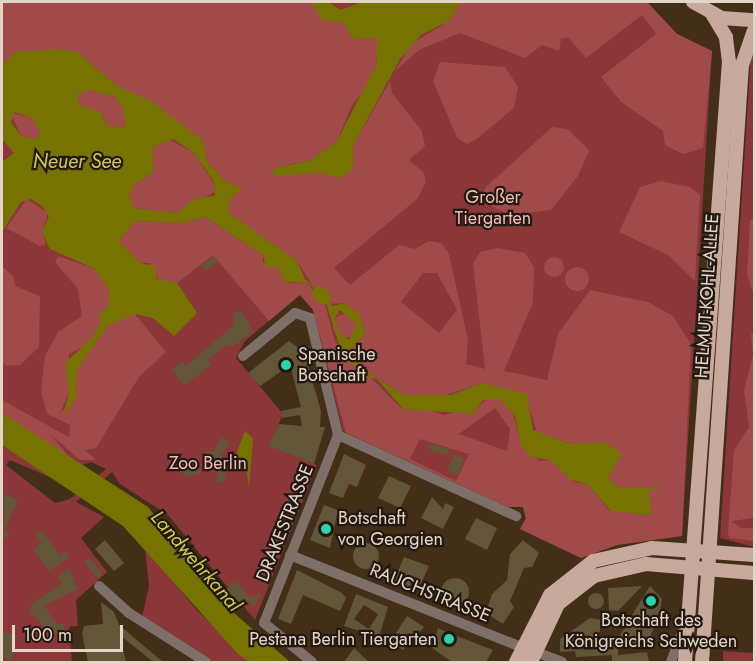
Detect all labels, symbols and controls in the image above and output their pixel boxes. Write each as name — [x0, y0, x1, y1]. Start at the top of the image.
water label: Neuer See — [33, 149, 121, 173]
park label: Großer Tiergarten — [455, 187, 531, 230]
street label: HELMUT-KOHL-ALLEE — [690, 213, 724, 379]
place label: Spanische Botschaft — [298, 344, 375, 386]
marker: Spanische Botschaft — [279, 358, 293, 372]
park label: Zoo Berlin — [169, 452, 247, 474]
street label: DRAKESTRASSE — [252, 461, 318, 585]
water label: Landwehrkanal — [146, 506, 246, 616]
place label: Botschaft von Georgien — [338, 508, 443, 550]
marker: Botschaft von Georgien — [319, 522, 333, 536]
street label: RAUCHSTRASSE — [366, 559, 494, 627]
marker: Botschaft des Königreichs Schweden — [644, 594, 658, 608]
place label: Botschaft des Königreichs Schweden — [565, 610, 737, 652]
scale bar — [15, 613, 126, 651]
text: 100 m — [23, 622, 72, 648]
place label: Pestana Berlin Tiergarten — [249, 628, 437, 650]
marker: Pestana Berlin Tiergarten — [442, 632, 456, 646]

